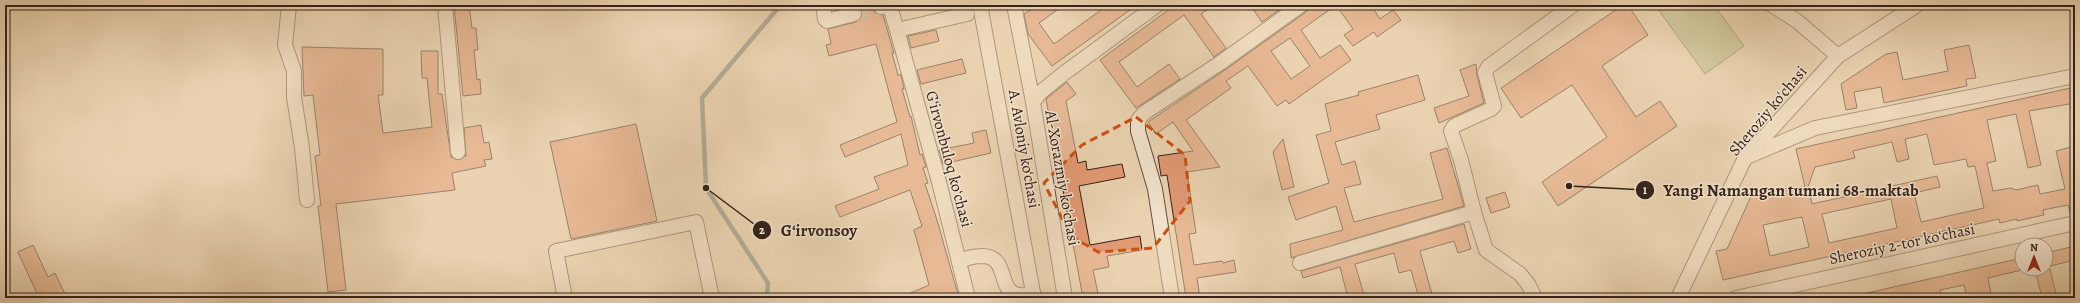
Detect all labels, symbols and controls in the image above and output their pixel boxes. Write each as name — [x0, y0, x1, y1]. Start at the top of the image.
street label: Sheroziy ko'chasi — [1724, 61, 1812, 161]
street label: A. Avloniy ko‘chasi — [1003, 87, 1045, 210]
street label: Gʻirvonbuloq koʻchasi — [920, 88, 978, 230]
street label: Al-Xorazmiy koʻchasi — [1039, 108, 1085, 247]
callout: Yangi Namangan tumani 68-maktab — [1635, 176, 1926, 205]
text: Yangi Namangan tumani 68-maktab — [1662, 179, 1919, 202]
text: 1 — [1643, 182, 1648, 198]
callout: G‘irvonsoy — [752, 215, 865, 244]
street label: Sheroziy 2-tor koʻchasi — [1827, 218, 1977, 270]
text: G‘irvonsoy — [781, 219, 858, 242]
text: 2 — [759, 222, 765, 238]
north arrow — [2014, 237, 2054, 277]
text: N — [2030, 240, 2038, 255]

